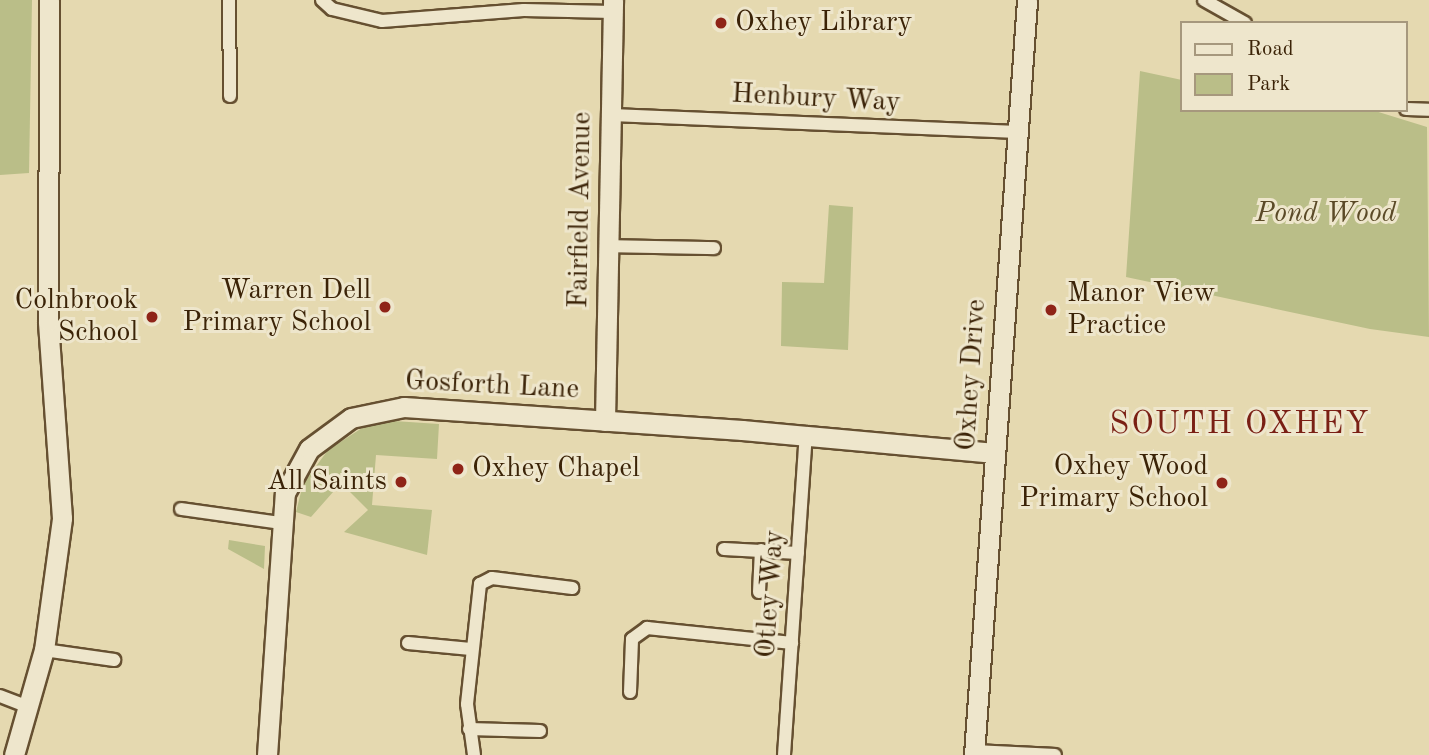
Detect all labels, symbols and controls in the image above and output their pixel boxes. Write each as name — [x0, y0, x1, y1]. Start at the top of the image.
place label: Oxhey Library — [735, 6, 912, 40]
marker: Oxhey Library — [713, 15, 729, 31]
legend — [1180, 21, 1408, 112]
text: Road — [1247, 39, 1294, 60]
text: Park — [1247, 74, 1290, 95]
street label: Henbury Way — [731, 78, 901, 120]
street label: Fairfield Avenue — [562, 111, 600, 309]
park label: Pond Wood — [1256, 197, 1396, 231]
place label: Warren Dell Primary School — [183, 274, 371, 340]
place label: Manor View Practice — [1067, 277, 1215, 343]
place label: Colnbrook School — [15, 284, 138, 350]
street label: Oxhey Drive — [950, 298, 994, 452]
marker: Warren Dell Primary School — [377, 299, 393, 315]
marker: Manor View Practice — [1041, 300, 1061, 320]
marker: Colnbrook School — [144, 309, 160, 325]
street label: Gosforth Lane — [404, 365, 580, 407]
district label: SOUTH OXHEY — [1111, 406, 1369, 444]
place label: Oxhey Wood Primary School — [1020, 450, 1208, 516]
place label: Oxhey Chapel — [472, 452, 640, 486]
marker: Oxhey Chapel — [450, 461, 466, 477]
place label: All Saints — [267, 465, 387, 499]
marker: All Saints — [393, 474, 409, 490]
marker: Oxhey Wood Primary School — [1214, 475, 1230, 491]
street label: Otley Way — [750, 529, 792, 659]

